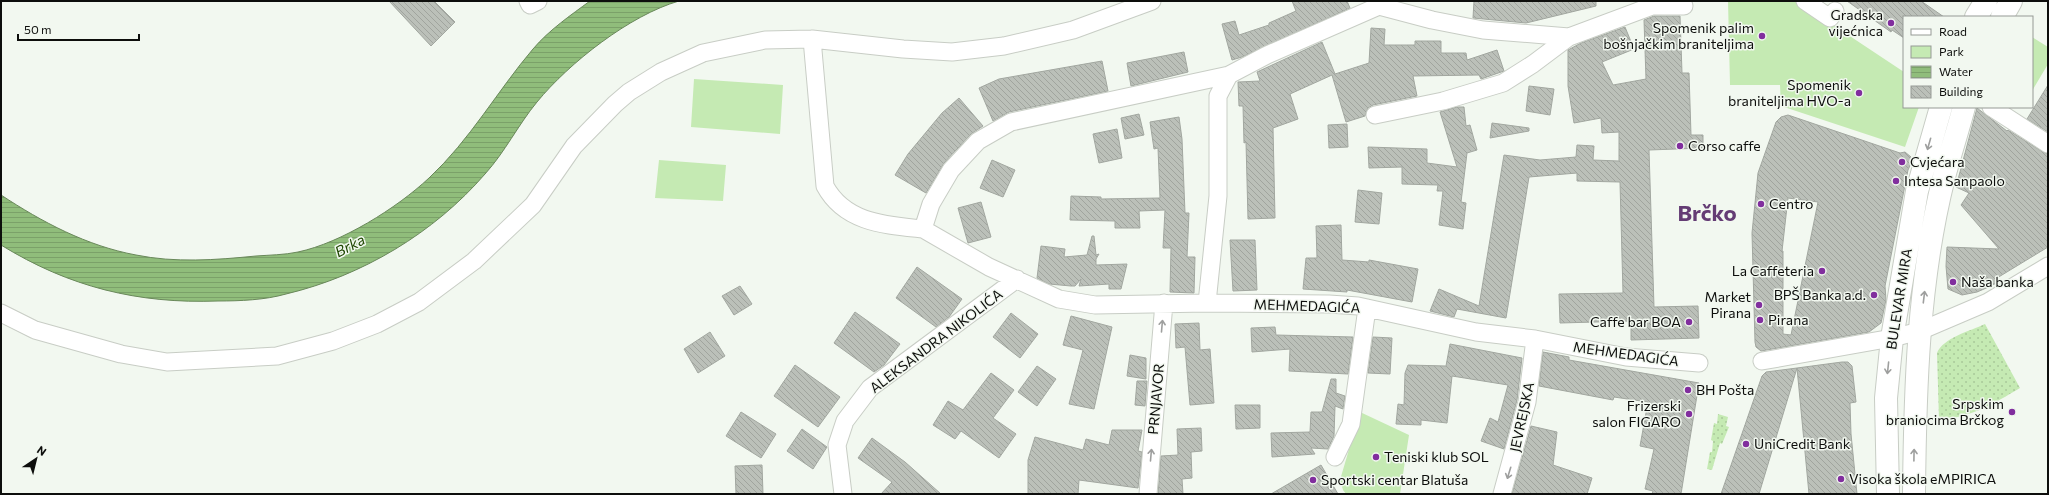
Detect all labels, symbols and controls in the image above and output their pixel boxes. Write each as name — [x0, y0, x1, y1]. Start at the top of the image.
place label: Gradska vijećnica — [1828, 6, 1883, 39]
scale bar — [18, 16, 139, 42]
legend — [1903, 16, 2033, 108]
marker: Gradska vijećnica — [1886, 18, 1896, 28]
place label: Spomenik palim bošnjačkim braniteljima — [1603, 19, 1754, 52]
text: 50 m — [24, 22, 52, 36]
text: Road — [1939, 24, 1967, 38]
marker: Spomenik palim bošnjačkim braniteljima — [1757, 31, 1767, 41]
text: Park — [1939, 44, 1965, 58]
text: Water — [1939, 64, 1973, 78]
place label: Spomenik braniteljima HVO-a — [1728, 76, 1851, 109]
text: Building — [1939, 84, 1983, 98]
marker: Spomenik braniteljima HVO-a — [1854, 88, 1864, 98]
place label: Corso caffe — [1688, 137, 1761, 154]
one-way arrow — [1925, 138, 1933, 151]
marker: Corso caffe — [1675, 141, 1685, 151]
place label: Cvjećara — [1910, 153, 1964, 170]
marker: Cvjećara — [1897, 157, 1907, 167]
place label: Intesa Sanpaolo — [1904, 172, 2005, 189]
marker: Intesa Sanpaolo — [1891, 176, 1901, 186]
place label: Centro — [1769, 195, 1813, 212]
district label: Brčko — [1677, 199, 1737, 226]
marker: Centro — [1756, 199, 1766, 209]
water label: Brka — [331, 230, 368, 260]
street label: BULEVAR MIRA — [1882, 247, 1915, 351]
place label: La Caffeteria — [1732, 262, 1814, 279]
marker: La Caffeteria — [1817, 266, 1827, 276]
place label: Naša banka — [1961, 273, 2034, 290]
marker: Naša banka — [1948, 277, 1958, 287]
street label: ALEKSANDRA NIKOLIĆA — [866, 285, 1006, 396]
place label: BPŠ Banka a.d. — [1774, 286, 1866, 303]
place label: Market Pirana — [1705, 288, 1751, 321]
marker: BPŠ Banka a.d. — [1869, 290, 1879, 300]
one-way arrow — [1920, 291, 1928, 304]
street label: MEHMEDAGIĆA — [1254, 295, 1361, 316]
marker: Market Pirana — [1754, 300, 1764, 310]
place label: Pirana — [1768, 311, 1809, 328]
place label: Caffe bar BOA — [1590, 313, 1681, 330]
marker: Pirana — [1755, 315, 1765, 325]
marker: Caffe bar BOA — [1684, 317, 1694, 327]
one-way arrow — [1159, 320, 1166, 333]
street label: MEHMEDAGIĆA — [1572, 338, 1680, 369]
one-way arrow — [1884, 361, 1892, 374]
street label: PRNJAVOR — [1144, 363, 1167, 435]
street label: JEVREJSKA — [1506, 380, 1537, 453]
place label: BH Pošta — [1696, 381, 1754, 398]
marker: BH Pošta — [1683, 385, 1693, 395]
place label: Srpskim braniocima Brčkog — [1886, 395, 2004, 428]
place label: Frizerski salon FIGARO — [1592, 397, 1681, 430]
marker: Srpskim braniocima Brčkog — [2007, 407, 2017, 417]
marker: Frizerski salon FIGARO — [1684, 409, 1694, 419]
place label: UniCredit Bank — [1754, 435, 1851, 452]
north arrow — [16, 439, 56, 479]
marker: UniCredit Bank — [1741, 439, 1751, 449]
text: N — [35, 443, 49, 458]
place label: Teniski klub SOL — [1384, 448, 1489, 465]
one-way arrow — [1148, 449, 1155, 462]
one-way arrow — [1910, 449, 1918, 462]
marker: Teniski klub SOL — [1371, 452, 1381, 462]
one-way arrow — [1505, 466, 1512, 479]
place label: Visoka škola eMPIRICA — [1849, 470, 1996, 487]
place label: Sportski centar Blatuša — [1321, 471, 1468, 488]
marker: Visoka škola eMPIRICA — [1836, 474, 1846, 484]
marker: Sportski centar Blatuša — [1308, 475, 1318, 485]

